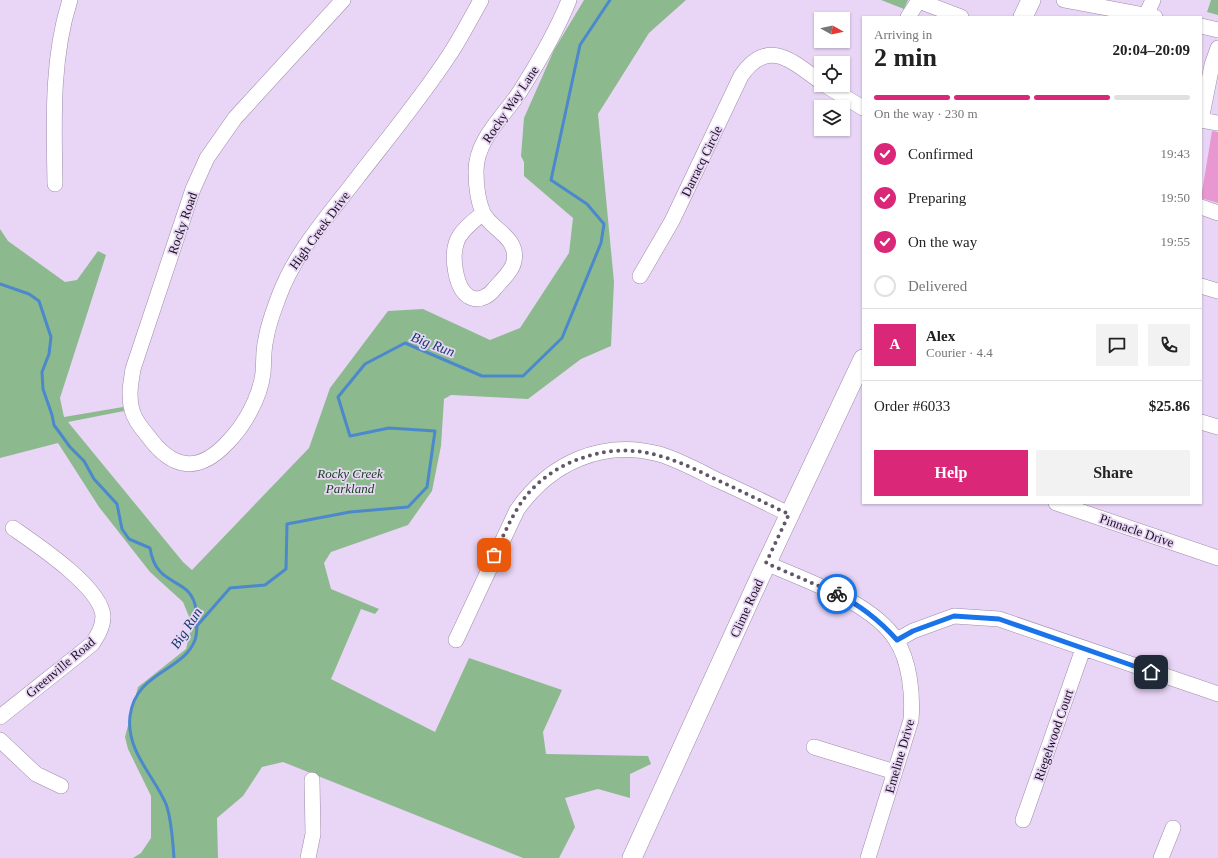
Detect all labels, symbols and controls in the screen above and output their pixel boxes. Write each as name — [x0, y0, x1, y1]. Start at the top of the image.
north arrow — [814, 12, 850, 48]
map controls — [814, 12, 850, 136]
text: Arriving in — [874, 27, 932, 42]
text: 20:04–20:09 — [1113, 42, 1190, 58]
text: 2 min — [874, 43, 937, 72]
button: locate — [814, 56, 850, 92]
street label: Rocky Way Lane — [479, 63, 542, 146]
button: layers — [814, 100, 850, 136]
text: On the way · 230 m — [874, 106, 978, 121]
street label: Darracq Circle — [678, 123, 725, 199]
icon: check — [874, 143, 896, 165]
text: Confirmed — [908, 146, 973, 162]
text: 19:43 — [1160, 146, 1190, 161]
icon: check — [874, 187, 896, 209]
street label: High Creek Drive — [286, 188, 353, 272]
street label: Rocky Road — [165, 190, 200, 256]
text: Preparing — [908, 190, 966, 206]
text: 19:50 — [1160, 190, 1190, 205]
icon: check — [874, 231, 896, 253]
text: On the way — [908, 234, 977, 250]
text: 19:55 — [1160, 234, 1190, 249]
text: Delivered — [908, 278, 967, 294]
button: chat — [1096, 324, 1138, 366]
button: phone — [1148, 324, 1190, 366]
text: Alex — [926, 328, 955, 344]
water label: Big Run — [409, 329, 457, 360]
text: A — [890, 336, 900, 352]
text: Courier · 4.4 — [926, 345, 993, 360]
text: Order #6033 — [874, 398, 950, 414]
text: $25.86 — [1149, 398, 1190, 414]
button: Help — [874, 450, 1028, 496]
button: Share — [1036, 450, 1190, 496]
park label: Rocky Creek Parkland — [316, 466, 383, 496]
street label: Pinnacle Drive — [1098, 511, 1176, 550]
pin — [477, 538, 511, 572]
icon: bag — [483, 544, 505, 566]
courier — [817, 574, 857, 614]
street label: Clime Road — [727, 576, 766, 640]
icon: bike — [826, 583, 848, 605]
water label: Big Run — [168, 605, 205, 651]
street label: Greenville Road — [23, 634, 98, 701]
pin — [1134, 655, 1168, 689]
icon: home — [1140, 661, 1162, 683]
street label: Riegelwood Court — [1031, 687, 1076, 783]
street label: Emeline Drive — [882, 717, 917, 795]

